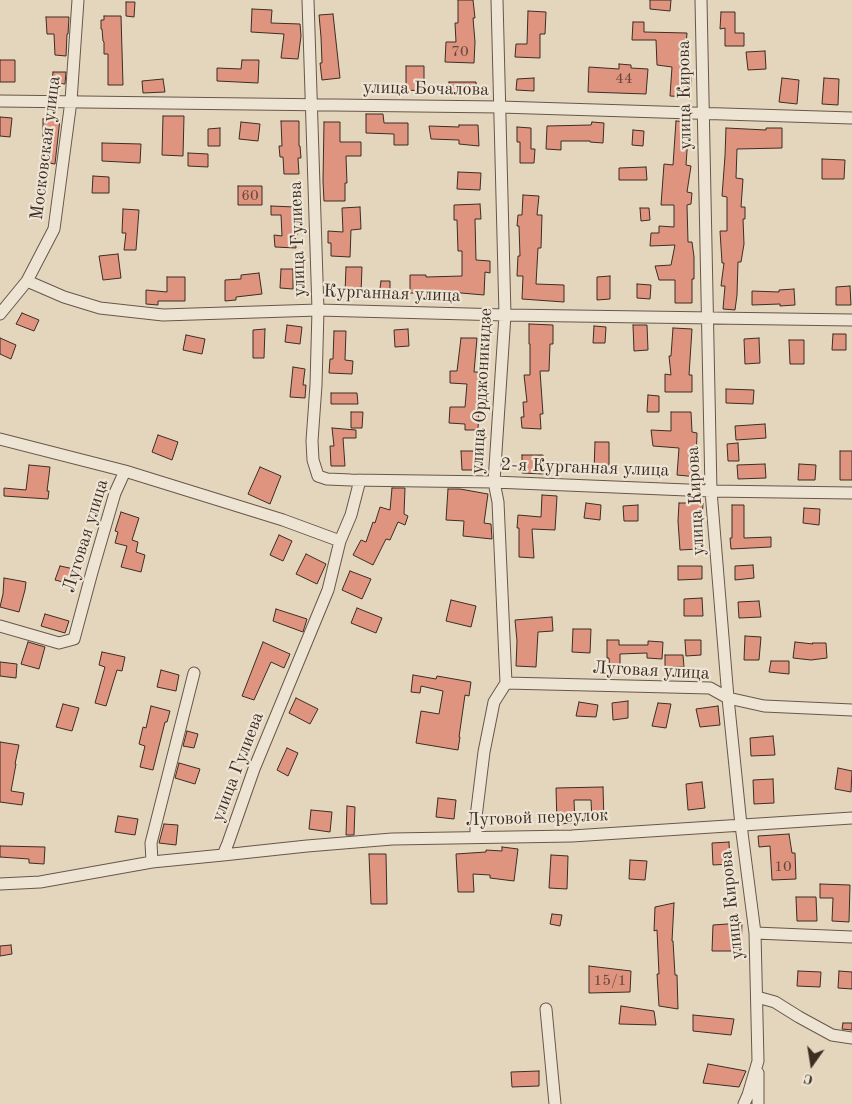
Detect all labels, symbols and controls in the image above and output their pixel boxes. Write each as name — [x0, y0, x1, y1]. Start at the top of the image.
street label: улица Кирова — [673, 40, 697, 150]
house number: 70 — [451, 43, 469, 61]
house number: 44 — [615, 70, 633, 88]
street label: Московская улица — [26, 75, 66, 221]
street label: улица Бочалова — [363, 77, 489, 101]
street label: улица Гулиева — [285, 181, 311, 297]
house number: 60 — [241, 187, 259, 205]
street label: Курганная улица — [323, 281, 461, 307]
street label: улица Орджоникидзе — [467, 307, 497, 475]
street label: улица Кирова — [682, 446, 710, 556]
street label: 2-я Курганная улица — [500, 454, 670, 482]
street label: Луговая улица — [59, 477, 113, 595]
street label: Луговая улица — [592, 657, 710, 685]
street label: улица Гулиева — [207, 709, 269, 825]
street label: Луговой переулок — [465, 805, 609, 831]
street label: улица Кирова — [716, 849, 748, 961]
house number: 10 — [774, 858, 792, 876]
house number: 15/1 — [594, 972, 626, 990]
north arrow — [787, 1039, 837, 1089]
text: С — [803, 1071, 815, 1086]

